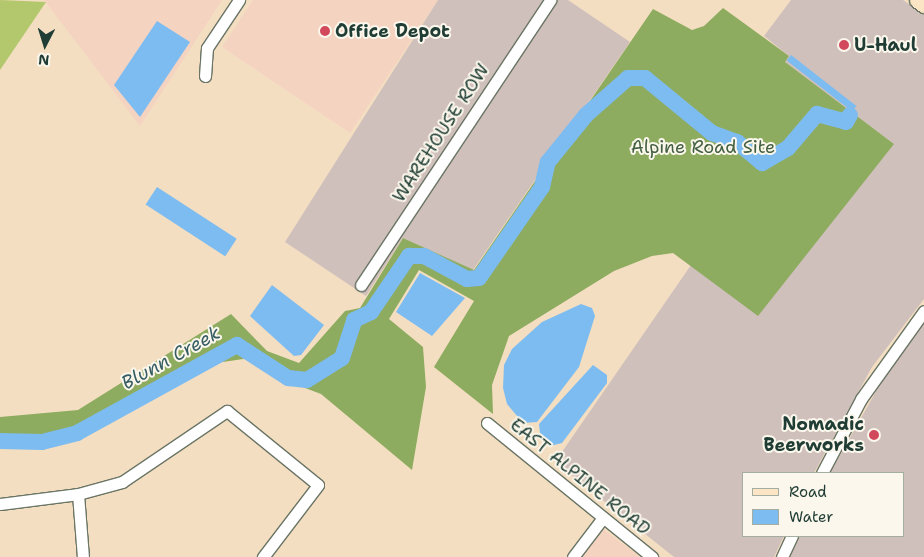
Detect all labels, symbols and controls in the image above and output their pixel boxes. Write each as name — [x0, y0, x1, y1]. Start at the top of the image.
north arrow — [20, 20, 70, 70]
place label: Office Depot — [335, 20, 450, 42]
marker: Office Depot — [319, 25, 331, 37]
place label: U-Haul — [854, 34, 917, 56]
marker: U-Haul — [838, 39, 850, 51]
text: N — [37, 50, 50, 69]
street label: WAREHOUSE ROW — [388, 60, 494, 206]
park label: Alpine Road Site — [631, 136, 775, 158]
water label: Blunn Creek — [118, 321, 224, 395]
street label: EAST ALPINE ROAD — [506, 414, 654, 540]
place label: Nomadic Beerworks — [764, 414, 864, 456]
marker: Nomadic Beerworks — [868, 429, 880, 441]
legend — [742, 472, 904, 537]
text: Road — [789, 482, 827, 502]
text: Water — [789, 507, 833, 527]

